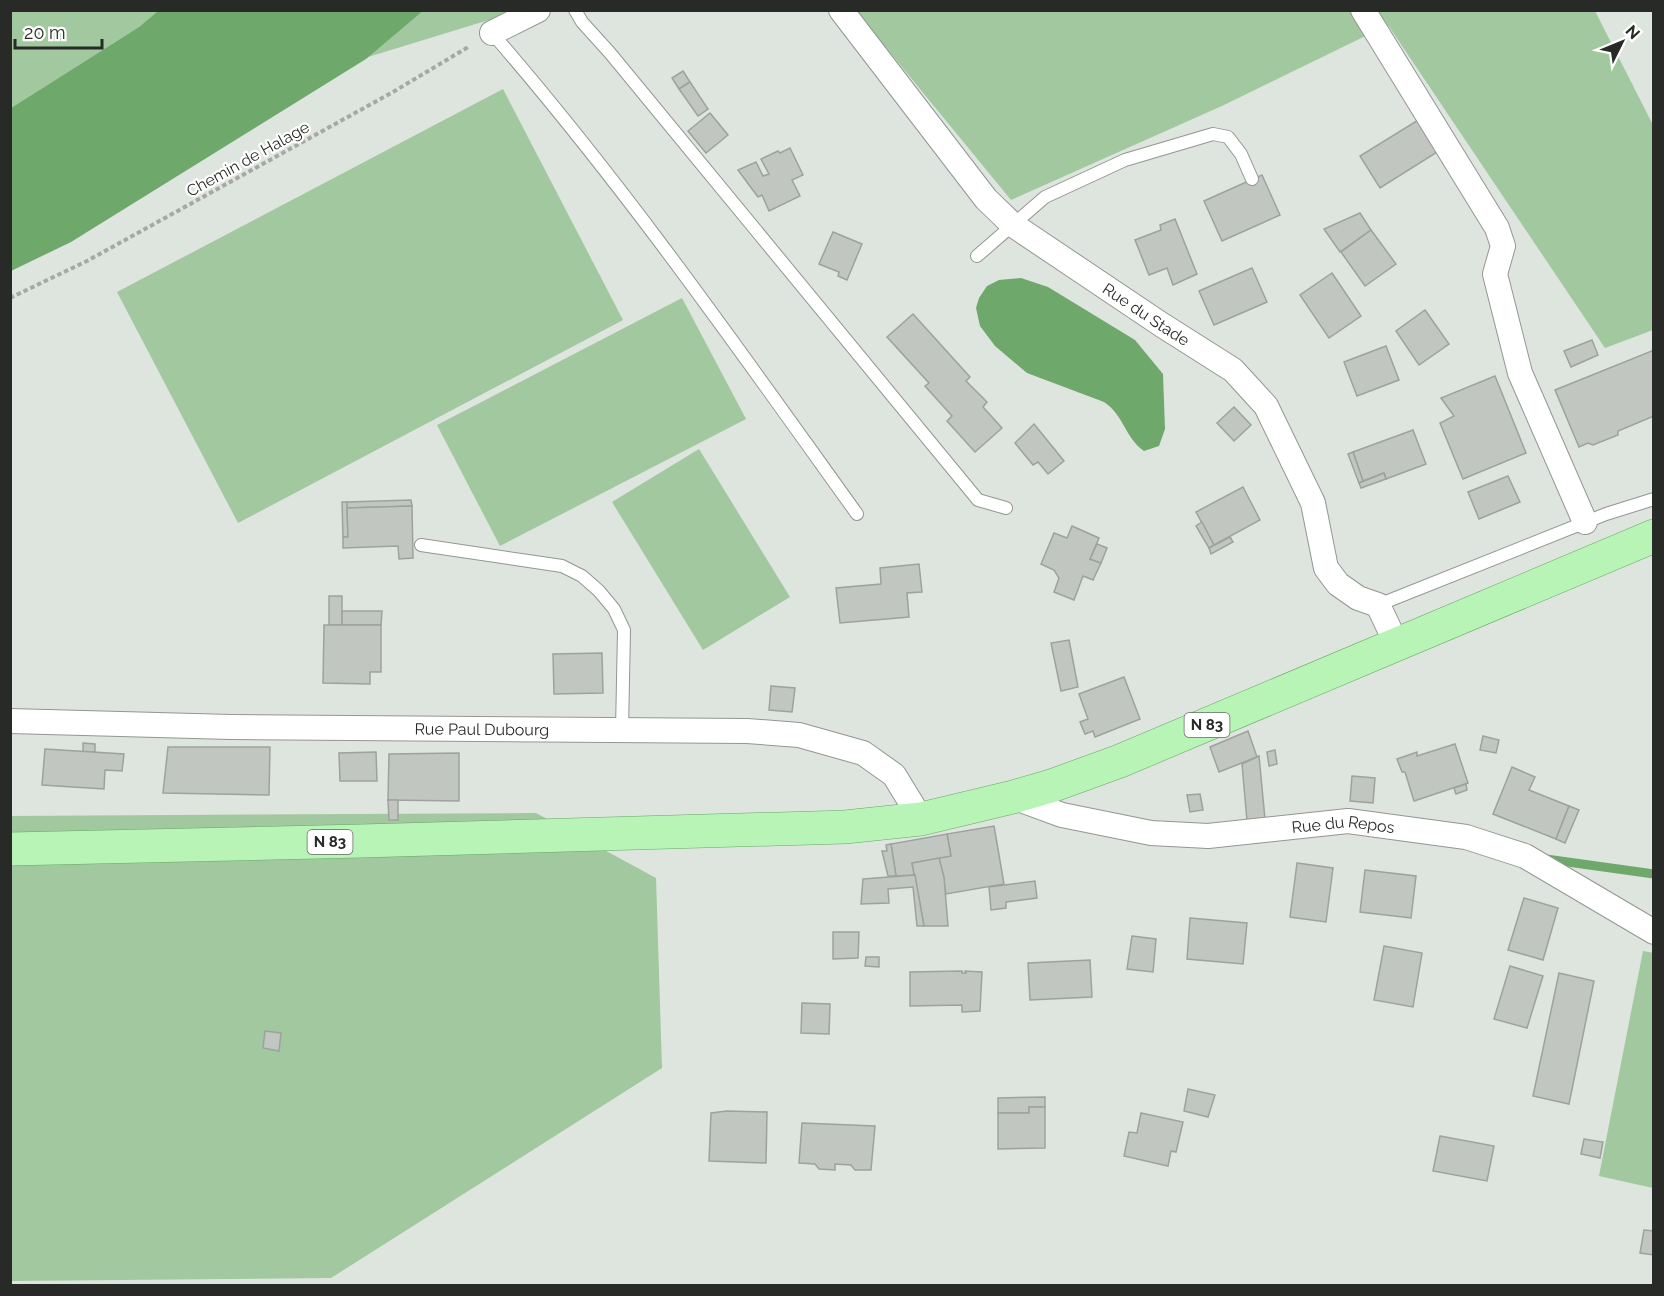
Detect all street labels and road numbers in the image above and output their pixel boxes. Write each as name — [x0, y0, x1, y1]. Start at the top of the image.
street label: Chemin de Halage — [183, 117, 313, 201]
street label: Rue du Stade — [1099, 279, 1193, 350]
road number: N 83 — [1184, 713, 1230, 737]
street label: Rue Paul Dubourg — [415, 719, 549, 739]
street label: Rue du Repos — [1291, 812, 1396, 837]
road number: N 83 — [308, 830, 352, 854]

